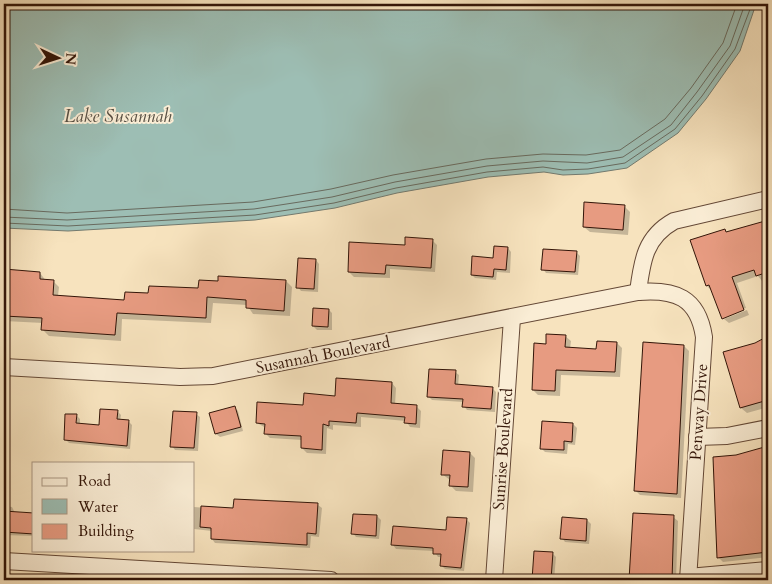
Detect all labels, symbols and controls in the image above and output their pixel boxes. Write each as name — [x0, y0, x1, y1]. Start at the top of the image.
north arrow — [32, 32, 82, 82]
text: N — [61, 52, 80, 66]
water label: Lake Susannah — [64, 104, 172, 129]
street label: Susannah Boulevard — [254, 331, 392, 379]
street label: Penway Drive — [685, 363, 713, 461]
street label: Sunrise Boulevard — [488, 387, 518, 511]
legend — [32, 462, 195, 552]
text: Road — [78, 471, 111, 491]
text: Water — [77, 497, 119, 517]
text: Building — [78, 521, 134, 541]

